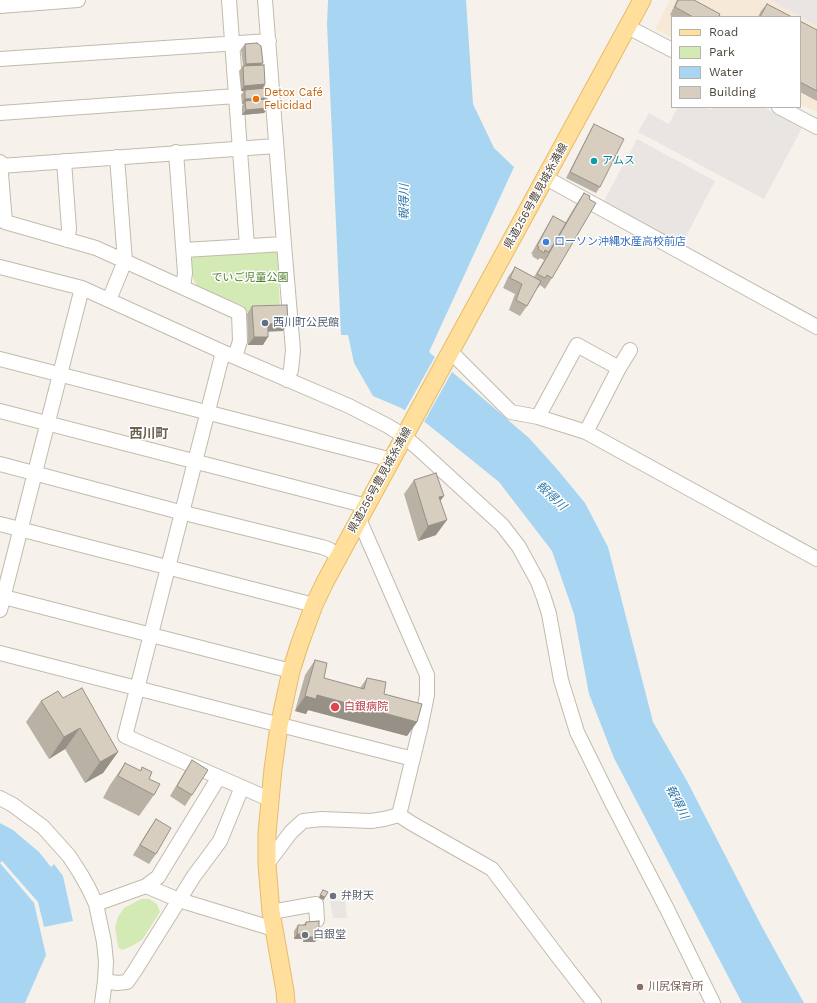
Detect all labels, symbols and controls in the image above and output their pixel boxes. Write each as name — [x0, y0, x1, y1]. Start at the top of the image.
legend — [671, 16, 801, 108]
text: Road — [709, 25, 738, 39]
text: Park — [709, 45, 735, 59]
text: Water — [709, 65, 743, 79]
text: Building — [709, 85, 756, 99]
place label: Detox Café Felicidad — [264, 86, 323, 112]
marker: Detox Café Felicidad — [251, 94, 261, 104]
street label: 県道256号豊見城糸満線 — [502, 141, 570, 251]
place label: アムス — [602, 154, 635, 168]
marker: アムス — [589, 156, 599, 166]
water label: 報得川 — [397, 184, 411, 220]
place label: ローソン沖縄水産高校前店 — [554, 235, 686, 249]
marker: ローソン沖縄水産高校前店 — [541, 237, 551, 247]
park label: でいご児童公園 — [212, 271, 288, 285]
place label: 西川町公民館 — [273, 316, 339, 330]
marker: 西川町公民館 — [260, 318, 270, 328]
street label: 県道256号豊見城糸満線 — [346, 425, 414, 535]
district label: 西川町 — [130, 426, 168, 442]
water label: 報得川 — [533, 478, 569, 514]
place label: 白銀病院 — [344, 700, 388, 714]
marker: 白銀病院 — [329, 701, 341, 713]
water label: 報得川 — [662, 783, 692, 821]
place label: 弁財天 — [341, 889, 374, 903]
marker: 弁財天 — [328, 891, 338, 901]
place label: 白銀堂 — [313, 928, 346, 942]
marker: 白銀堂 — [300, 930, 310, 940]
place label: 川尻保育所 — [648, 980, 703, 994]
marker: 川尻保育所 — [635, 982, 645, 992]

